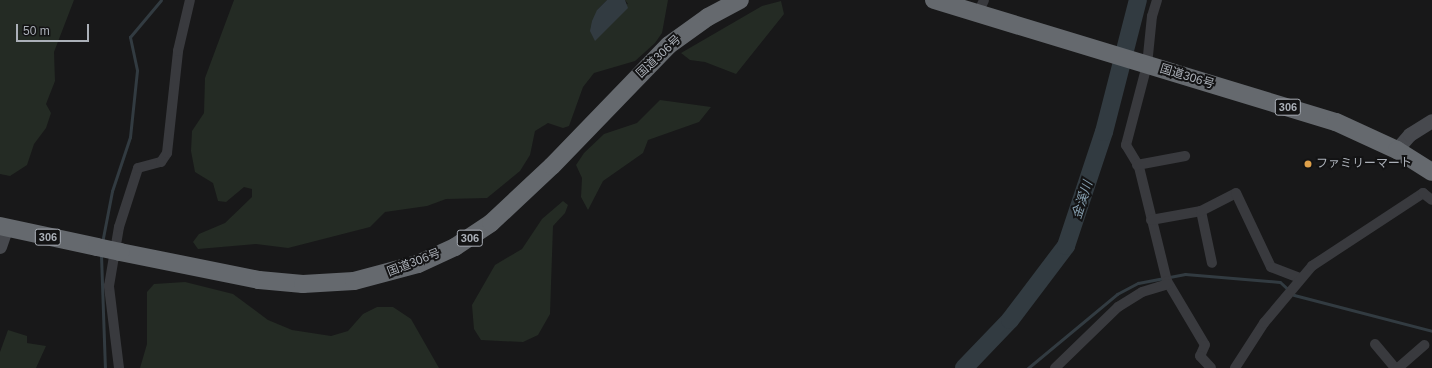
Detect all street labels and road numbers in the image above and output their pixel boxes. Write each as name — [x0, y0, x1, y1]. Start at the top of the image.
street label: 国道306号 — [634, 33, 684, 81]
street label: 国道306号 — [1158, 62, 1216, 92]
road number: 306 — [1274, 98, 1302, 116]
road number: 306 — [34, 228, 62, 246]
road number: 306 — [456, 229, 484, 247]
street label: 国道306号 — [385, 246, 443, 280]

